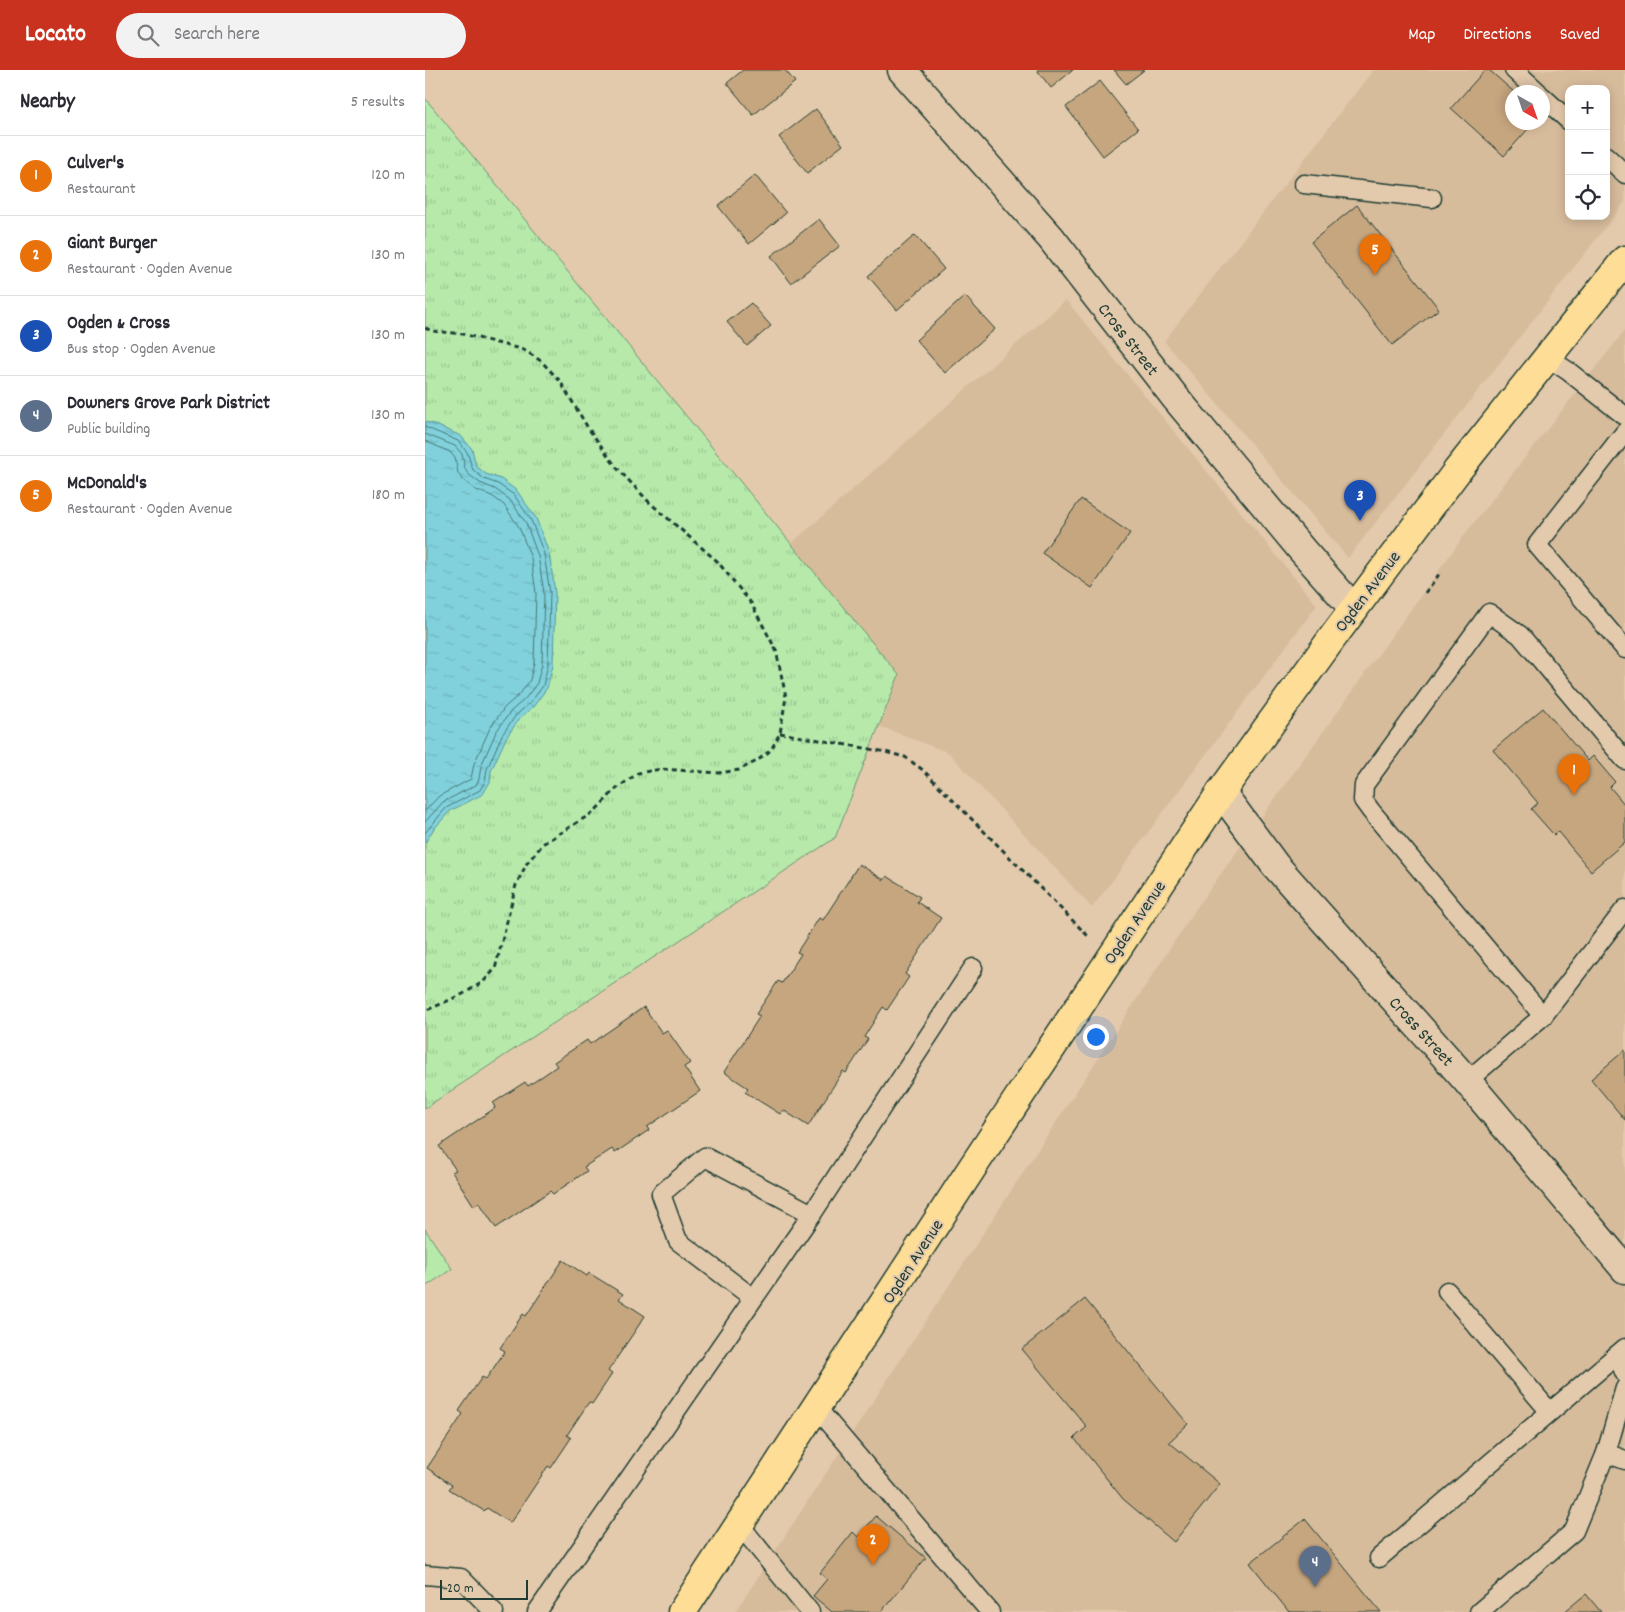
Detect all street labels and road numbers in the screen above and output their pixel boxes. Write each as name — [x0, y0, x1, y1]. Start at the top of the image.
street label: Cross Street — [1091, 299, 1164, 383]
street label: Ogden Avenue — [1330, 546, 1408, 638]
street label: Ogden Avenue — [1099, 876, 1173, 970]
street label: Cross Street — [1382, 992, 1459, 1073]
street label: Ogden Avenue — [877, 1215, 951, 1310]

